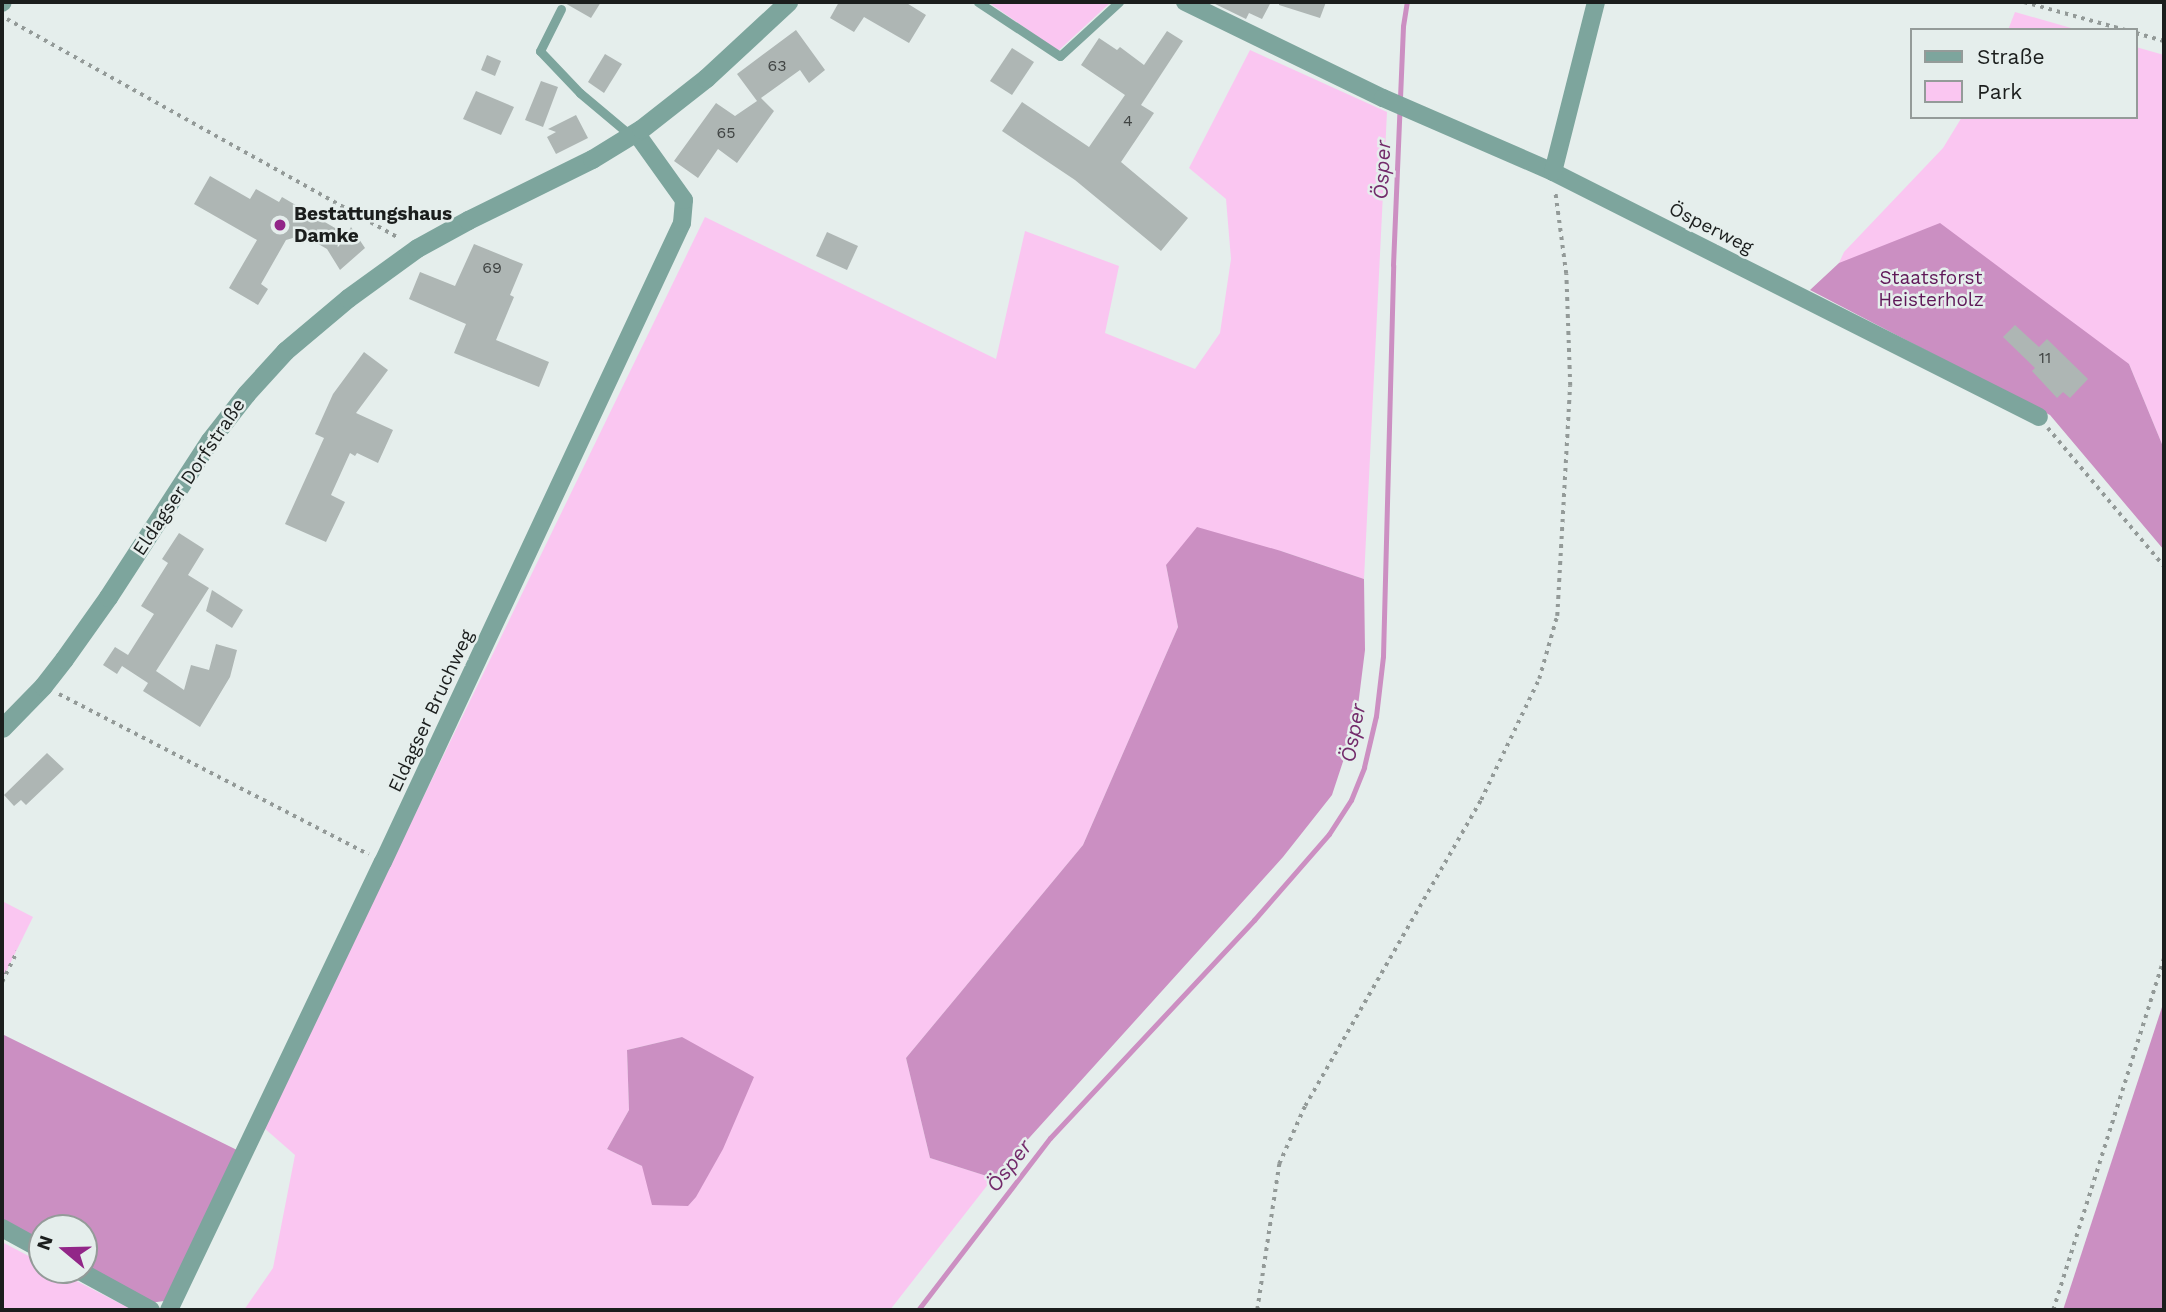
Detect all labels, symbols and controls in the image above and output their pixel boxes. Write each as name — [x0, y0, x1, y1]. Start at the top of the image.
legend — [1910, 28, 2138, 119]
text: Straße — [1977, 44, 2045, 69]
house number: 63 — [767, 56, 787, 76]
text: Park — [1977, 79, 2022, 104]
house number: 4 — [1123, 111, 1133, 131]
house number: 65 — [716, 123, 736, 143]
water label: Ösper — [1368, 140, 1396, 200]
street label: Ösperweg — [1665, 197, 1757, 259]
place label: Bestattungshaus Damke — [294, 203, 452, 247]
marker: Bestattungshaus Damke — [272, 217, 288, 233]
house number: 69 — [482, 258, 502, 278]
park label: Staatsforst Heisterholz — [1878, 267, 1984, 311]
house number: 11 — [2039, 348, 2051, 368]
street label: Eldagser Dorfstraße — [128, 394, 250, 560]
street label: Eldagser Bruchweg — [383, 626, 479, 796]
water label: Ösper — [1335, 701, 1371, 765]
water label: Ösper — [981, 1135, 1037, 1197]
north arrow — [28, 1214, 98, 1284]
text: N — [31, 1232, 58, 1253]

